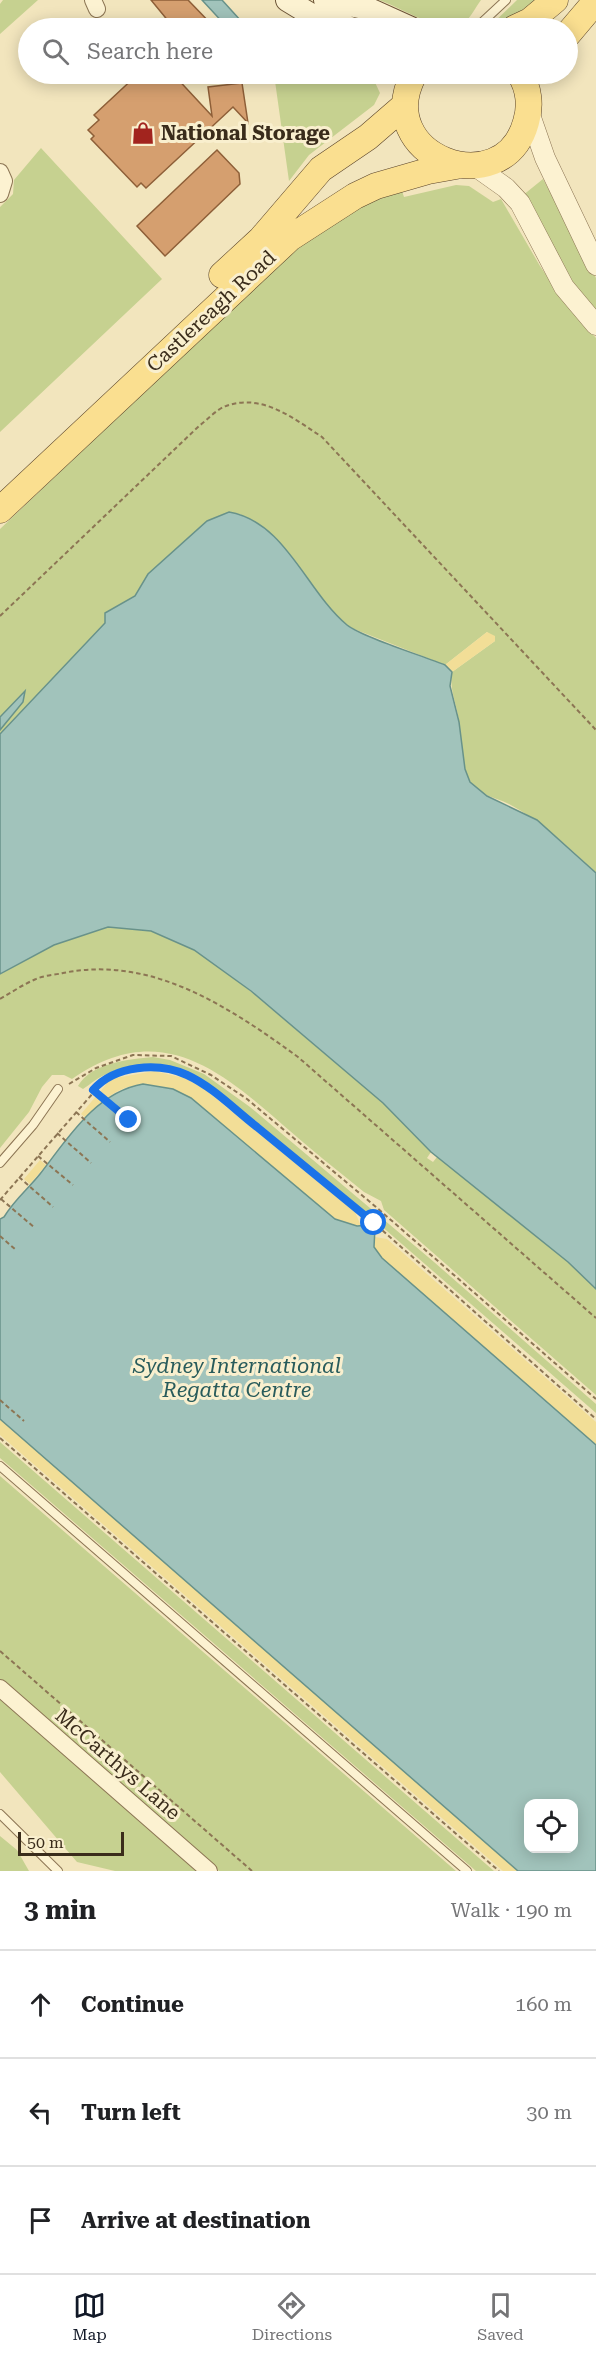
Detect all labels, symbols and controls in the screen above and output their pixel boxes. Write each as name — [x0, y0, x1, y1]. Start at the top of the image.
search box — [18, 18, 578, 84]
icon: search — [39, 35, 72, 68]
text: Search here — [87, 39, 213, 64]
shop icon: National Storage — [130, 120, 156, 146]
place label: National Storage — [161, 121, 330, 145]
street label: Castlereagh Road — [142, 245, 281, 377]
route end — [115, 1106, 141, 1132]
route start — [360, 1209, 386, 1235]
water label: Sydney International Regatta Centre — [132, 1354, 341, 1402]
street label: McCarthys Lane — [51, 1703, 185, 1825]
map controls — [524, 1799, 578, 1853]
button: locate — [524, 1799, 578, 1853]
scale bar — [18, 1829, 124, 1856]
text: 50 m — [27, 1833, 64, 1852]
text: 3 min — [24, 1895, 96, 1925]
text: Walk · 190 m — [451, 1898, 572, 1922]
icon: ahead — [24, 1988, 57, 2021]
text: Continue — [81, 1992, 184, 2017]
text: 160 m — [515, 1992, 572, 2016]
icon: left — [24, 2096, 57, 2129]
text: Turn left — [81, 2100, 181, 2125]
text: 30 m — [526, 2100, 572, 2124]
icon: arrive — [24, 2204, 57, 2237]
text: Arrive at destination — [81, 2208, 310, 2233]
tab: Map — [72, 2289, 107, 2344]
tab: Directions — [252, 2289, 332, 2344]
tab: Saved — [477, 2289, 524, 2344]

